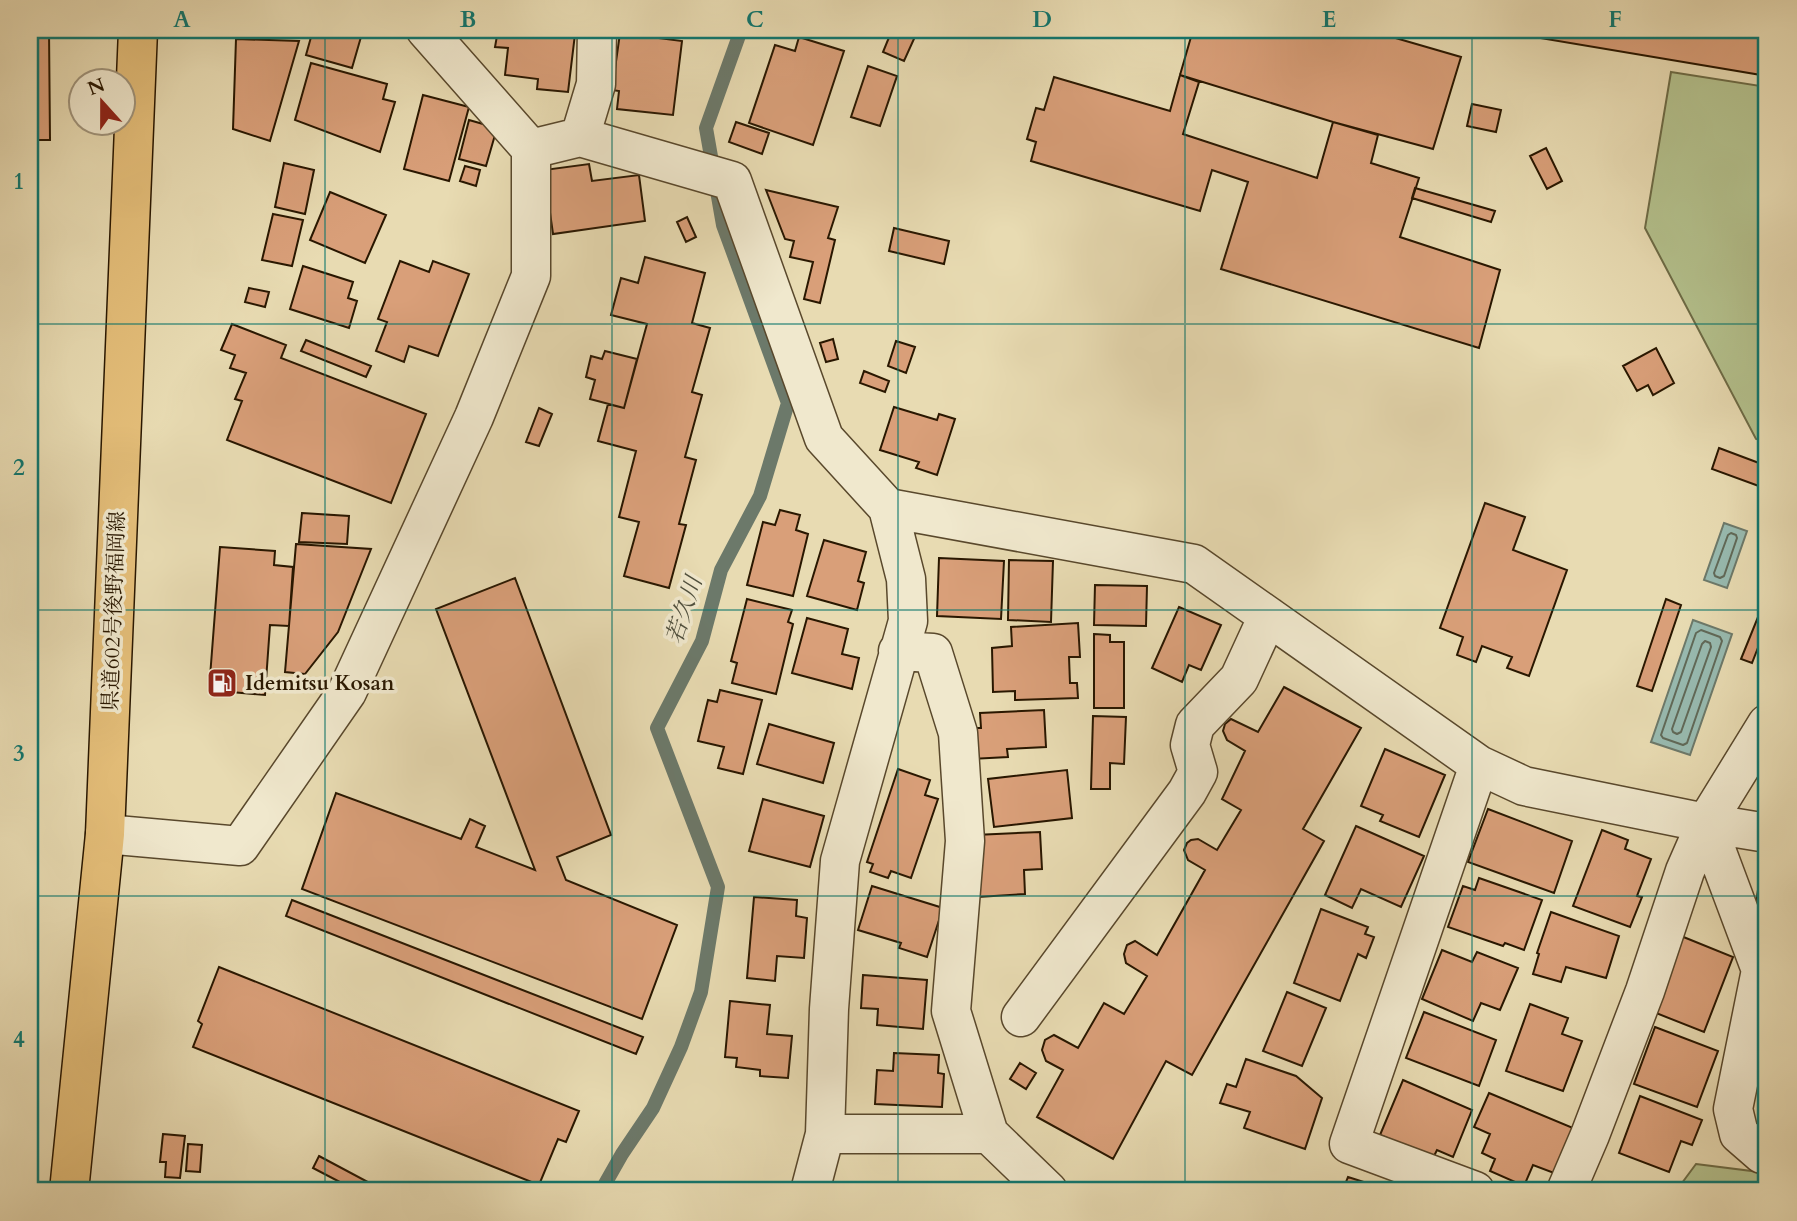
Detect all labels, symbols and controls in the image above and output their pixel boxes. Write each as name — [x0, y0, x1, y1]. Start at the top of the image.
text: A — [173, 4, 191, 35]
text: B — [460, 4, 476, 35]
text: C — [746, 4, 764, 35]
text: D — [1032, 4, 1052, 35]
text: E — [1322, 4, 1336, 35]
text: F — [1608, 4, 1622, 35]
north arrow — [66, 66, 136, 136]
text: N — [84, 72, 109, 102]
text: 1 — [13, 166, 25, 197]
text: 2 — [13, 452, 25, 483]
street label: 県道602号後野福岡線 — [96, 510, 132, 712]
water label: 若久川 — [659, 570, 710, 648]
fuel station icon: Idemitsu Kosan — [205, 666, 239, 700]
place label: Idemitsu Kosan — [245, 669, 395, 698]
text: 3 — [13, 738, 25, 769]
text: 4 — [13, 1024, 25, 1055]

